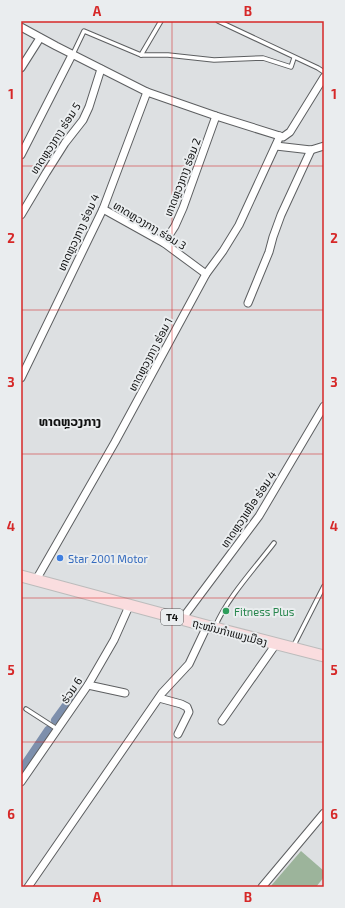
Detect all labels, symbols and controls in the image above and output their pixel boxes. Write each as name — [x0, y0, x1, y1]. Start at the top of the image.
text: A — [93, 3, 102, 19]
text: B — [244, 3, 252, 19]
text: 1 — [8, 86, 14, 102]
text: 1 — [331, 86, 337, 102]
street label: ທາດຫຼວງກາງ ຮ່ອມ 5 — [27, 100, 84, 177]
street label: ທາດຫຼວງກາງ ຮ່ອມ 2 — [161, 136, 204, 218]
street label: ທາດຫຼວງກາງ ຮ່ອມ 4 — [54, 191, 103, 273]
street label: ທາດຫຼວງກາງ ຮ່ອມ 3 — [111, 198, 189, 253]
text: 2 — [7, 230, 15, 246]
text: 2 — [330, 230, 338, 246]
street label: ທາດຫຼວງກາງ ຮ່ອມ 1 — [125, 315, 176, 393]
text: 3 — [7, 374, 15, 390]
text: 3 — [330, 374, 338, 390]
district label: ທາດຫຼວງກາງ — [39, 413, 101, 429]
street label: ທາດຫຼວງເໜືອ ຮ່ອມ 4 — [218, 468, 279, 550]
text: 4 — [7, 518, 15, 534]
text: 4 — [330, 518, 338, 534]
place label: Star 2001 Motor — [68, 552, 149, 565]
marker: Star 2001 Motor — [55, 553, 65, 563]
place label: Fitness Plus — [234, 605, 295, 618]
marker: Fitness Plus — [221, 606, 231, 616]
road number: T4 — [161, 609, 183, 625]
street label: ຖະໜົນກຳແພງເມືອງ — [191, 616, 269, 648]
text: 5 — [7, 662, 15, 678]
text: 5 — [330, 662, 338, 678]
street label: ຮ່ວມ 6 — [58, 674, 84, 706]
text: 6 — [7, 806, 15, 822]
text: 6 — [330, 806, 338, 822]
text: A — [93, 889, 102, 905]
text: B — [244, 889, 252, 905]

